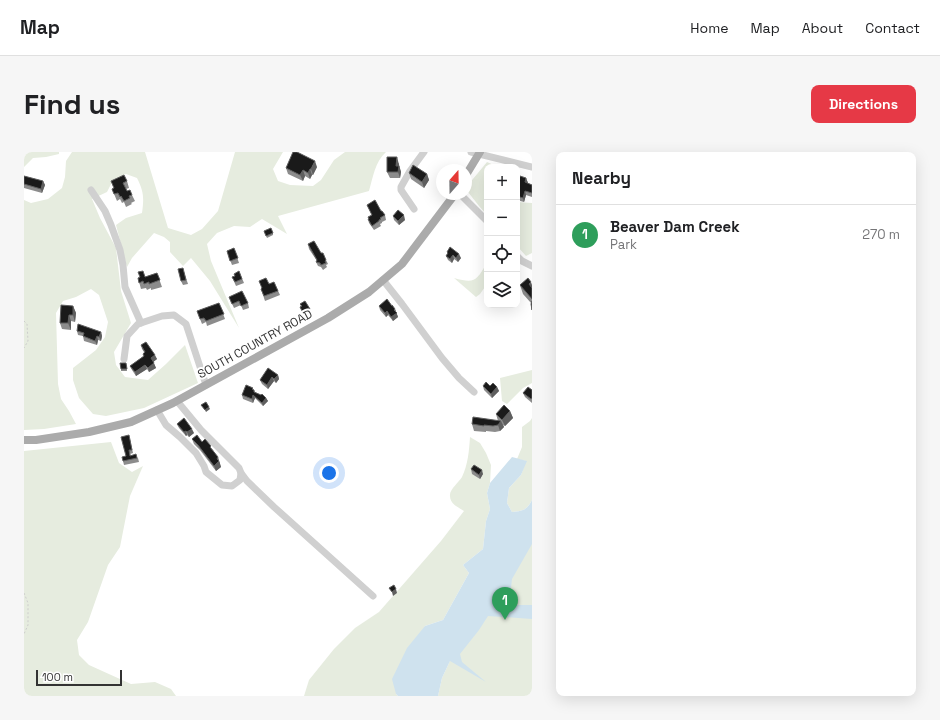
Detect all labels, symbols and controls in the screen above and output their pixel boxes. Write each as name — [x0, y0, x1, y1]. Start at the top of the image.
text: Map — [20, 15, 60, 40]
text: Home — [690, 19, 728, 37]
text: Map — [750, 19, 780, 37]
text: About — [802, 19, 843, 37]
text: Contact — [865, 19, 920, 37]
button: Directions — [811, 85, 916, 123]
text: Find us — [24, 86, 121, 122]
north arrow — [436, 164, 472, 200]
map controls — [484, 164, 520, 308]
button: + — [484, 164, 520, 200]
text: Nearby — [572, 167, 631, 189]
button: − — [484, 200, 520, 236]
text: Beaver Dam Creek — [610, 217, 740, 236]
text: 1 — [582, 226, 588, 243]
text: 270 m — [862, 226, 900, 243]
button: locate — [484, 236, 520, 272]
text: Park — [610, 236, 637, 253]
button: layers — [484, 272, 520, 308]
street label: SOUTH COUNTRY ROAD — [195, 306, 315, 382]
your location — [319, 463, 339, 483]
pin: 1 — [492, 587, 518, 620]
scale bar — [36, 668, 122, 687]
text: 100 m — [42, 670, 73, 684]

